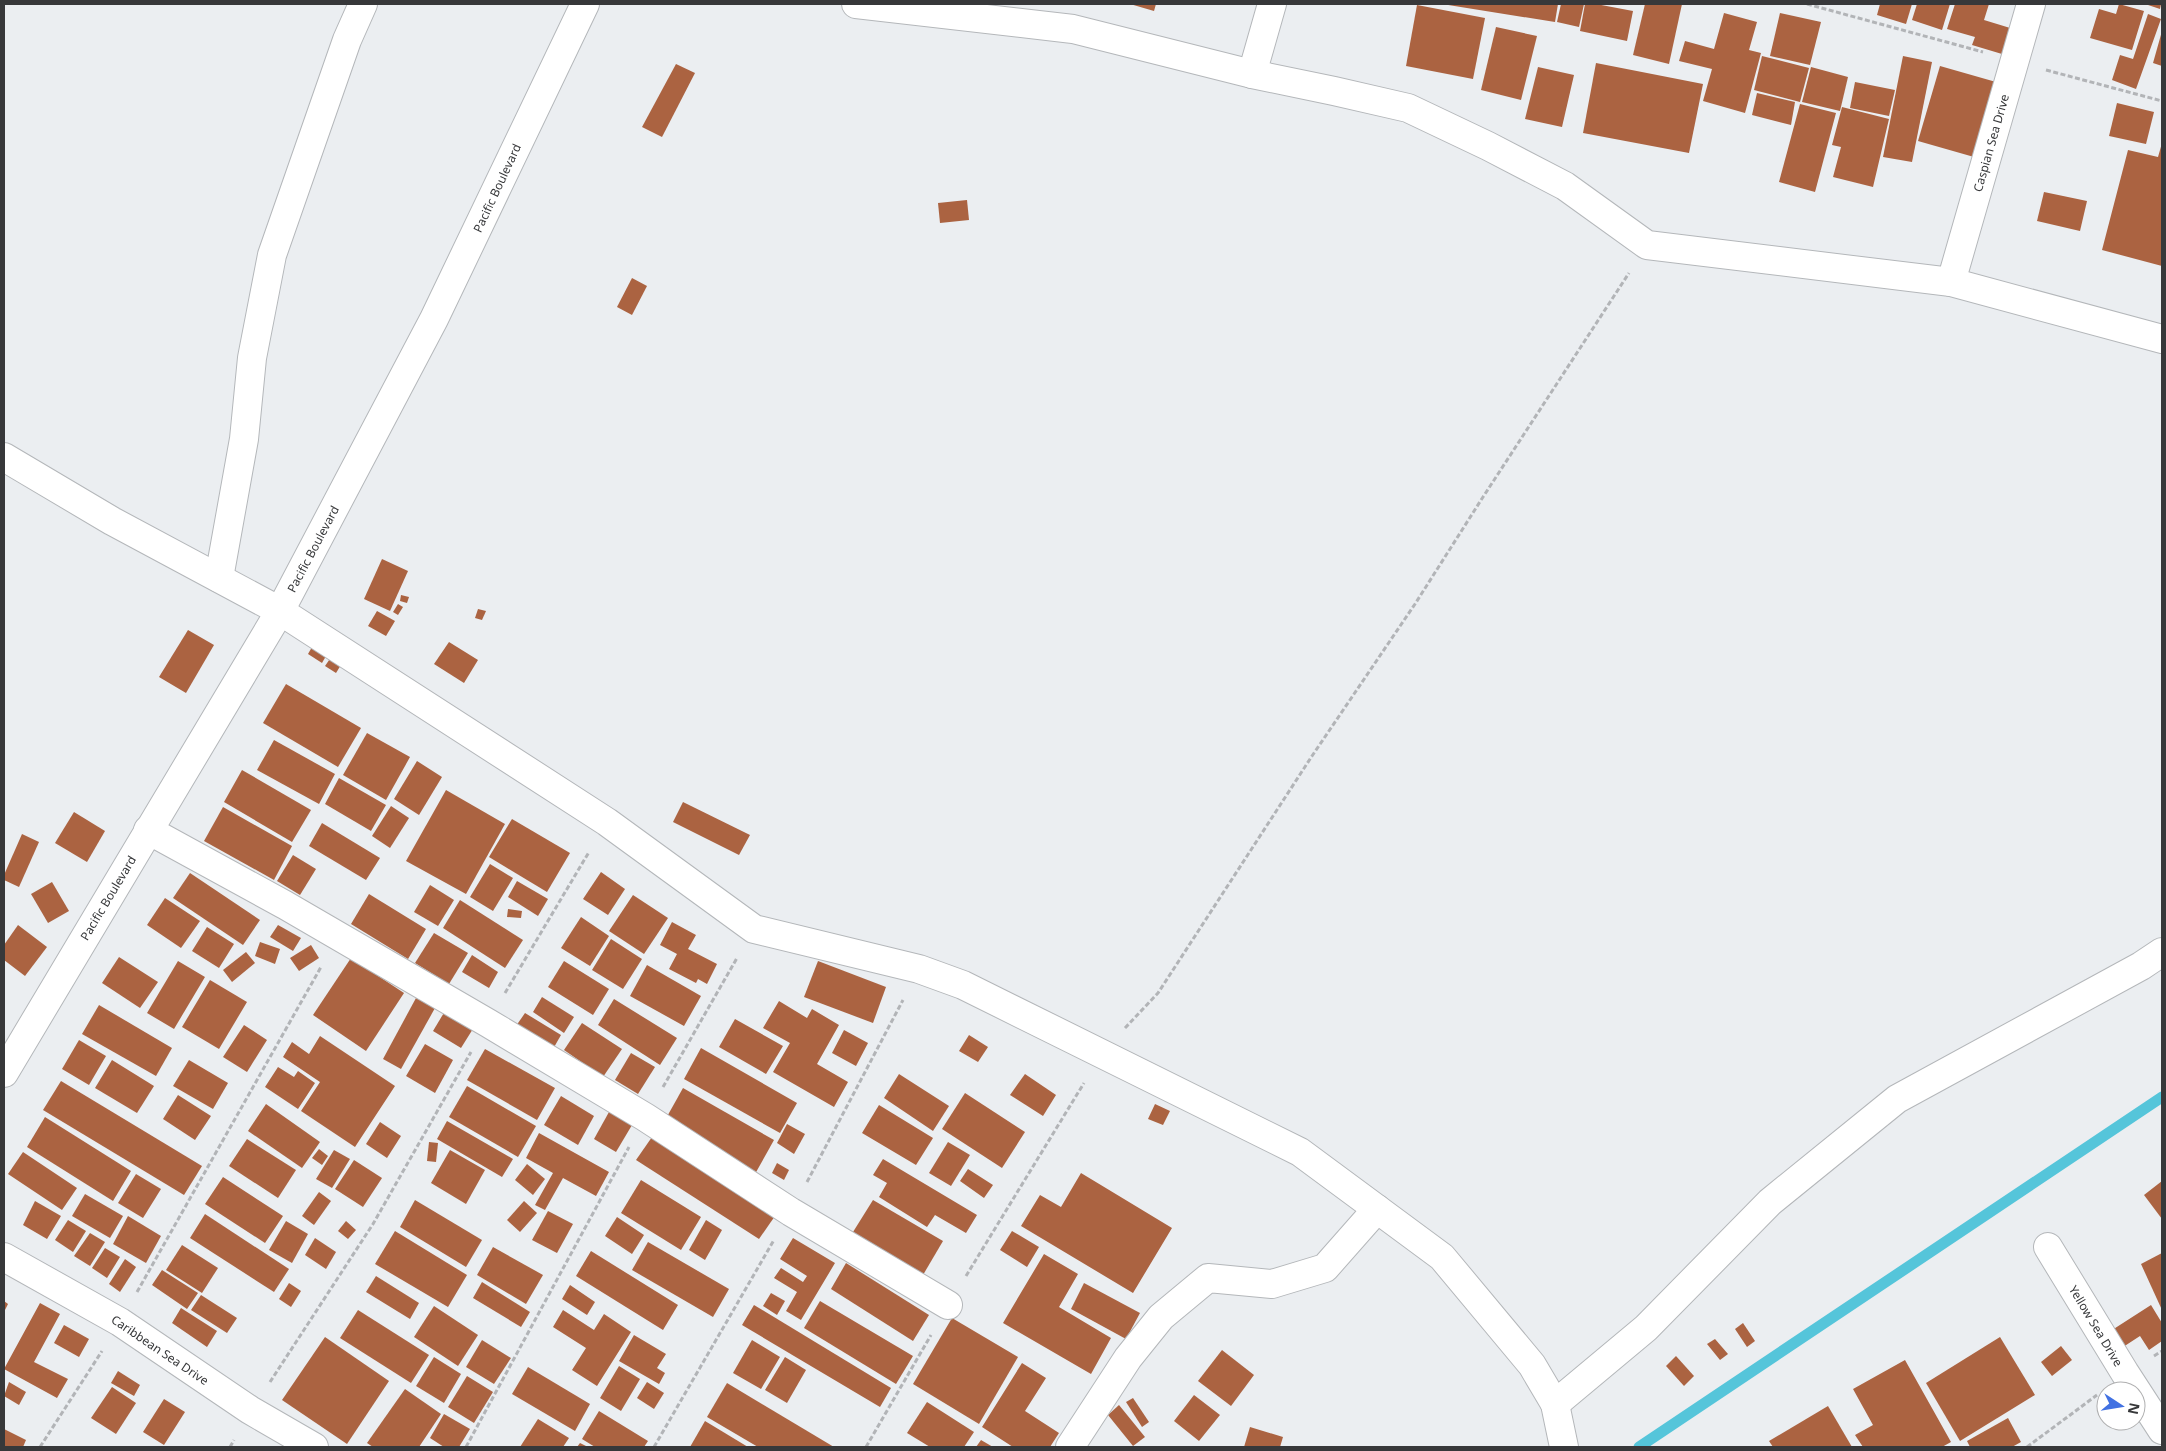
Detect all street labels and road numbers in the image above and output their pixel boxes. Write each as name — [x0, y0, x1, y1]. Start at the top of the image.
street label: Caspian Sea Drive — [1969, 92, 2013, 194]
street label: Pacific Boulevard — [469, 141, 525, 235]
street label: Pacific Boulevard — [283, 503, 343, 595]
street label: Pacific Boulevard — [76, 852, 140, 944]
street label: Yellow Sea Drive — [2065, 1282, 2127, 1370]
street label: Caribbean Sea Drive — [108, 1311, 212, 1389]

